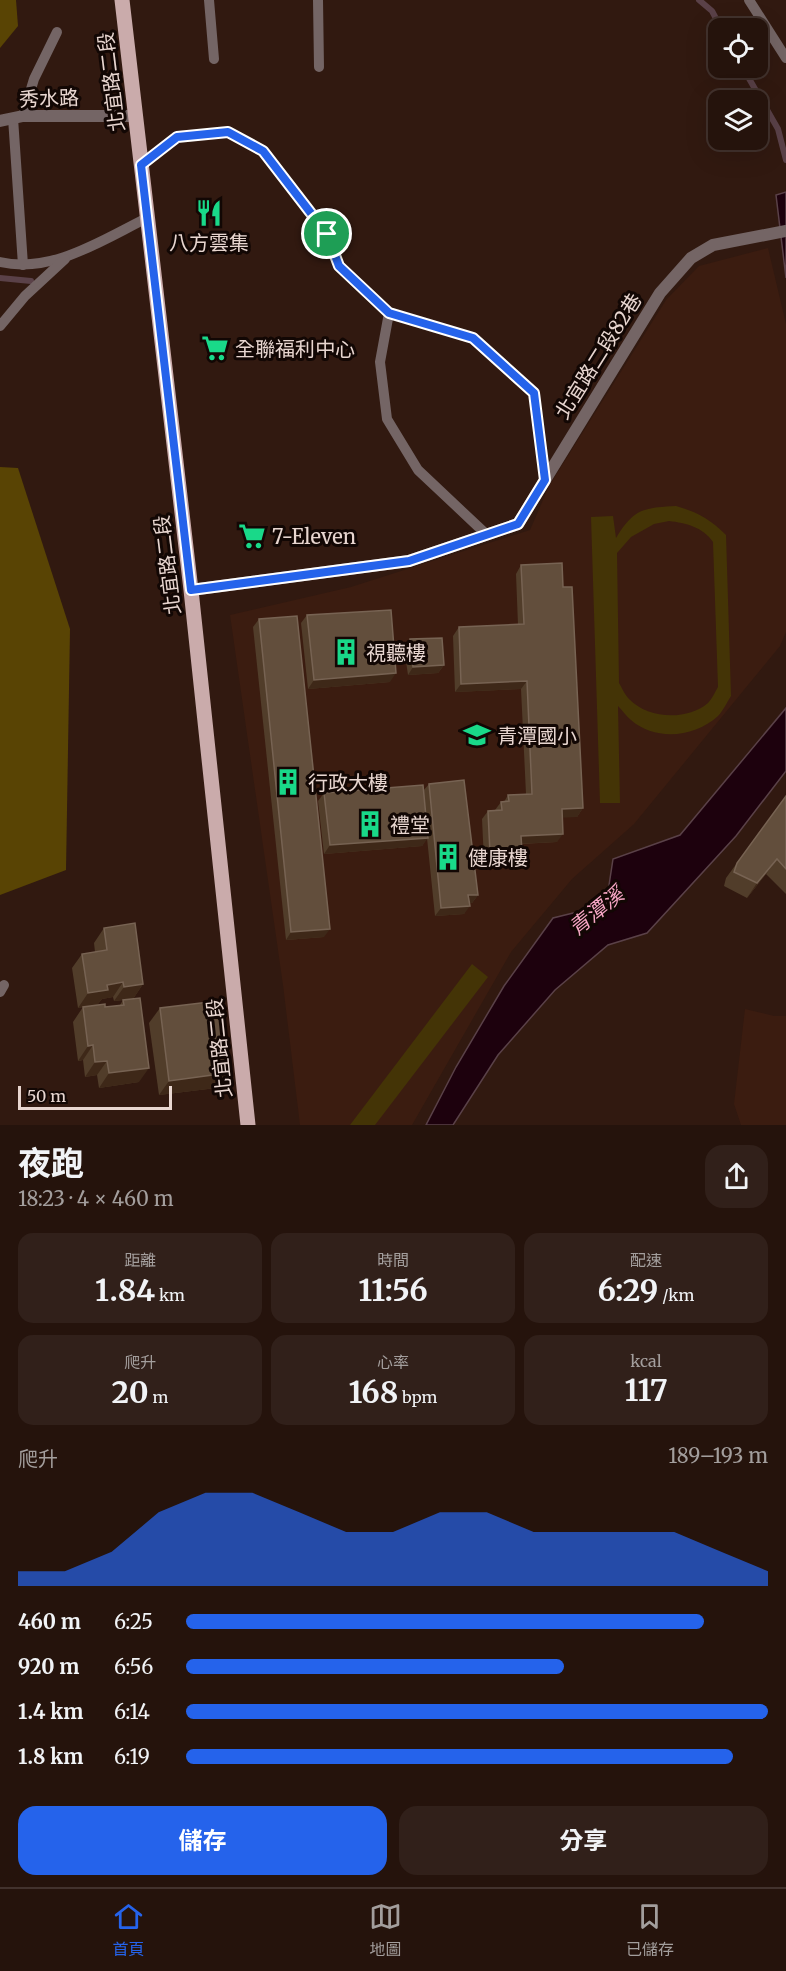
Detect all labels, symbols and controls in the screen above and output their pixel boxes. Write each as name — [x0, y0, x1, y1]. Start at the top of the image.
map controls — [708, 18, 768, 150]
button: locate — [708, 18, 768, 78]
street label: 北宜路二段 — [92, 31, 130, 133]
street label: 秀水路 — [19, 84, 79, 112]
button: layers — [708, 90, 768, 150]
restaurant icon: 八方雲集 — [194, 198, 224, 228]
pin — [301, 208, 352, 259]
icon: arrive — [310, 217, 343, 250]
place label: 八方雲集 — [169, 230, 249, 255]
street label: 北宜路二段82巷 — [549, 289, 647, 423]
supermarket icon: 全聯福利中心 — [200, 333, 230, 363]
place label: 全聯福利中心 — [235, 336, 355, 361]
street label: 北宜路二段 — [148, 514, 186, 616]
supermarket icon: 7-Eleven — [237, 521, 267, 551]
place label: 7-Eleven — [272, 524, 356, 549]
building icon: 視聽樓 — [331, 637, 361, 667]
place label: 視聽樓 — [366, 640, 426, 665]
school or university icon: 青潭國小 — [462, 720, 492, 750]
place label: 青潭國小 — [497, 723, 577, 748]
building icon: 行政大樓 — [273, 767, 303, 797]
place label: 行政大樓 — [308, 770, 388, 795]
building icon: 禮堂 — [355, 809, 385, 839]
place label: 禮堂 — [390, 812, 430, 837]
building icon: 健康樓 — [433, 842, 463, 872]
place label: 健康樓 — [468, 845, 528, 870]
water label: 青潭溪 — [563, 879, 631, 941]
street label: 北宜路二段 — [201, 997, 237, 1099]
scale bar — [18, 1083, 172, 1110]
text: 50 m — [27, 1086, 66, 1106]
text: 夜跑 — [18, 1143, 84, 1184]
button: share — [705, 1145, 768, 1208]
text: 18:23 · 4 × 460 m — [18, 1186, 174, 1211]
text: 距離 — [124, 1250, 156, 1270]
text: 時間 — [377, 1250, 409, 1270]
text: 配速 — [630, 1250, 662, 1270]
text: 1.84 — [95, 1271, 155, 1309]
text: 11:56 — [358, 1271, 428, 1309]
text: 6:29 — [598, 1271, 658, 1309]
text: km — [155, 1285, 185, 1305]
text: /km — [658, 1285, 694, 1305]
text: kcal — [630, 1351, 662, 1371]
text: 爬升 — [124, 1352, 156, 1372]
text: 心率 — [377, 1352, 409, 1372]
text: 117 — [624, 1371, 668, 1409]
text: 20 — [112, 1373, 149, 1411]
text: 168 — [349, 1373, 398, 1411]
text: m — [149, 1387, 168, 1407]
text: bpm — [398, 1387, 437, 1407]
text: 189–193 m — [668, 1443, 768, 1468]
text: 爬升 — [18, 1446, 58, 1471]
text: 460 m — [18, 1609, 81, 1634]
text: 6:25 — [114, 1609, 153, 1634]
text: 920 m — [18, 1654, 79, 1679]
text: 6:56 — [114, 1654, 153, 1679]
text: 1.4 km — [18, 1699, 83, 1724]
text: 6:14 — [114, 1699, 150, 1724]
text: 1.8 km — [18, 1744, 83, 1769]
text: 6:19 — [114, 1744, 150, 1769]
button: 儲存 — [18, 1806, 387, 1875]
button: 分享 — [399, 1806, 768, 1875]
tab: 首頁 — [112, 1900, 145, 1960]
tab: 地圖 — [369, 1900, 402, 1960]
tab: 已儲存 — [626, 1900, 674, 1960]

